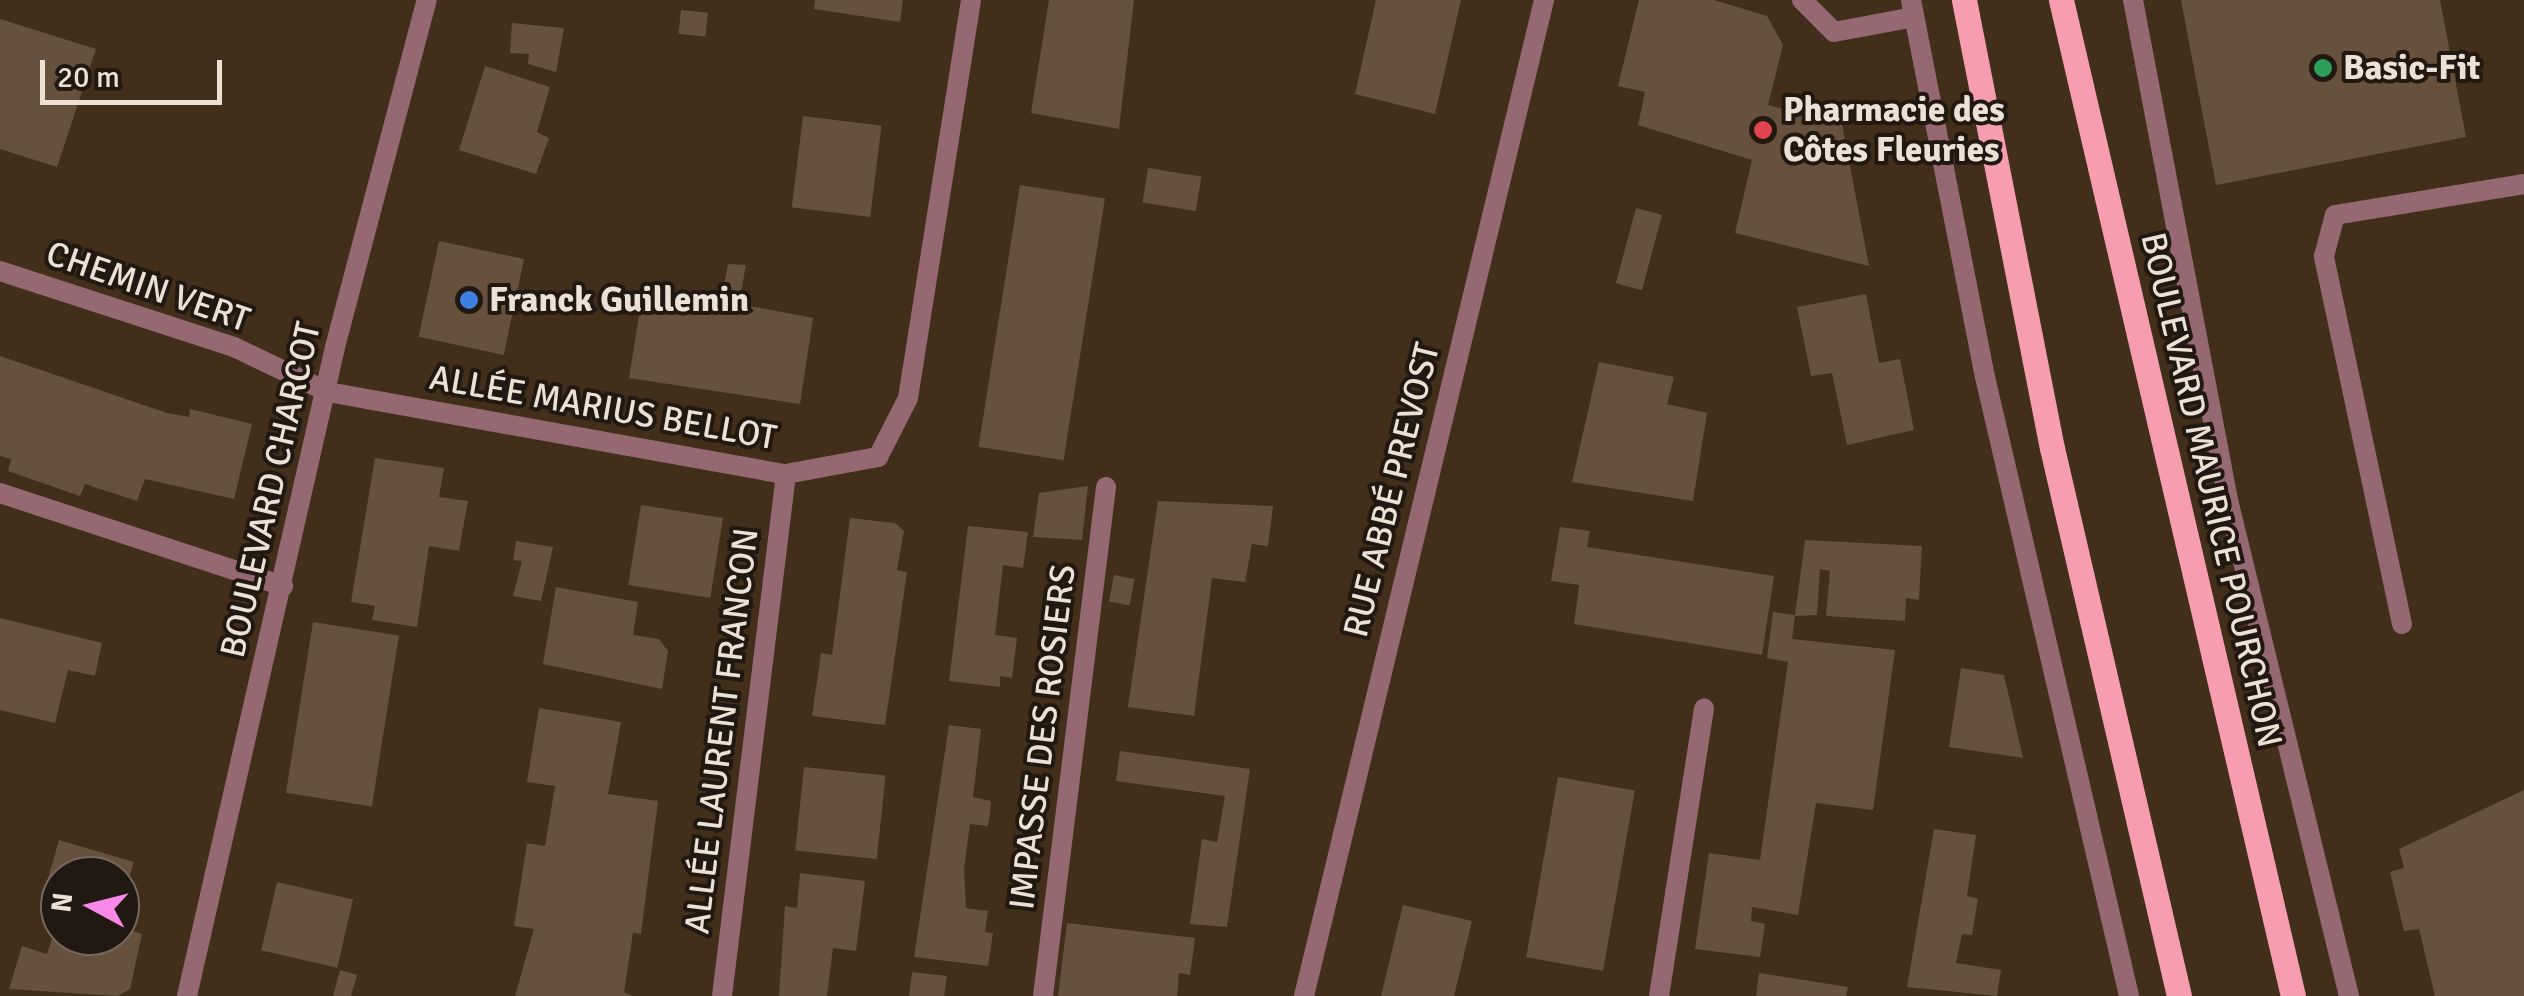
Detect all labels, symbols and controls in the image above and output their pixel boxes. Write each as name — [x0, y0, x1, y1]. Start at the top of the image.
scale bar — [45, 40, 228, 102]
place label: Basic-Fit — [2343, 47, 2480, 89]
marker: Basic-Fit — [2312, 57, 2334, 79]
text: 20 m — [57, 59, 120, 96]
place label: Pharmacie des Côtes Fleuries — [1783, 89, 2005, 171]
marker: Pharmacie des Côtes Fleuries — [1752, 119, 1774, 141]
street label: BOULEVARD MAURICE POURCHON — [2131, 229, 2291, 751]
street label: CHEMIN VERT — [41, 233, 255, 341]
place label: Franck Guillemin — [489, 279, 749, 321]
marker: Franck Guillemin — [458, 289, 480, 311]
street label: BOULEVARD CHARCOT — [212, 318, 330, 662]
street label: RUE ABBÉ PREVOST — [1335, 338, 1449, 642]
street label: ALLÉE MARIUS BELLOT — [426, 357, 780, 459]
street label: ALLÉE LAURENT FRANCON — [676, 526, 768, 936]
street label: IMPASSE DES ROSIERS — [1001, 562, 1085, 912]
north arrow — [40, 856, 140, 956]
text: N — [44, 891, 80, 914]

